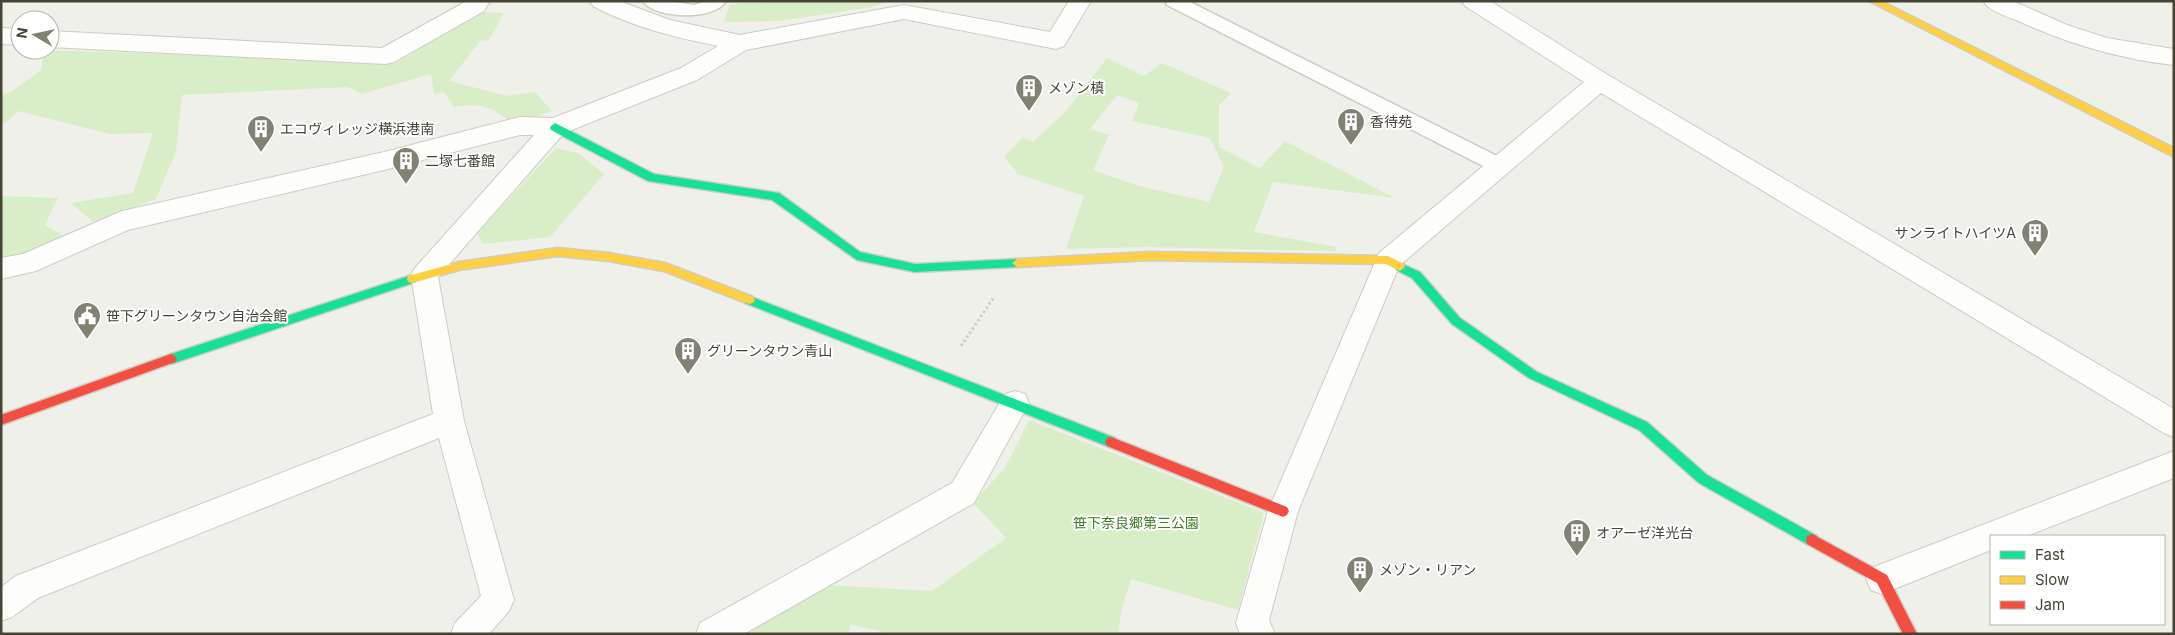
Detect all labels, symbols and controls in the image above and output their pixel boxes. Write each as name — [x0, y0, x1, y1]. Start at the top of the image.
north arrow — [10, 10, 60, 60]
text: N — [12, 26, 31, 39]
building icon: メゾン槙 — [1014, 73, 1044, 112]
place label: メゾン槙 — [1048, 79, 1104, 96]
building icon: 香待苑 — [1336, 107, 1366, 146]
place label: 香待苑 — [1370, 113, 1412, 130]
building icon: エコヴィレッジ横浜港南 — [246, 114, 276, 153]
place label: エコヴィレッジ横浜港南 — [280, 120, 434, 137]
building icon: 二塚七番館 — [391, 146, 421, 185]
place label: 二塚七番館 — [425, 152, 495, 169]
building icon: サンライトハイツA — [2020, 218, 2050, 257]
place label: サンライトハイツA — [1895, 224, 2016, 241]
public building icon: 笹下グリーンタウン自治会館 — [72, 301, 102, 340]
place label: 笹下グリーンタウン自治会館 — [106, 307, 287, 324]
building icon: グリーンタウン青山 — [673, 336, 703, 375]
place label: グリーンタウン青山 — [707, 342, 832, 359]
park label: 笹下奈良郷第三公園 — [1073, 514, 1199, 531]
building icon: オアーゼ洋光台 — [1562, 518, 1592, 557]
place label: オアーゼ洋光台 — [1596, 524, 1693, 541]
legend — [1990, 535, 2165, 625]
text: Fast — [2035, 545, 2065, 564]
building icon: メゾン・リアン — [1345, 555, 1375, 594]
place label: メゾン・リアン — [1379, 561, 1476, 578]
text: Slow — [2035, 570, 2069, 589]
text: Jam — [2035, 595, 2065, 614]

